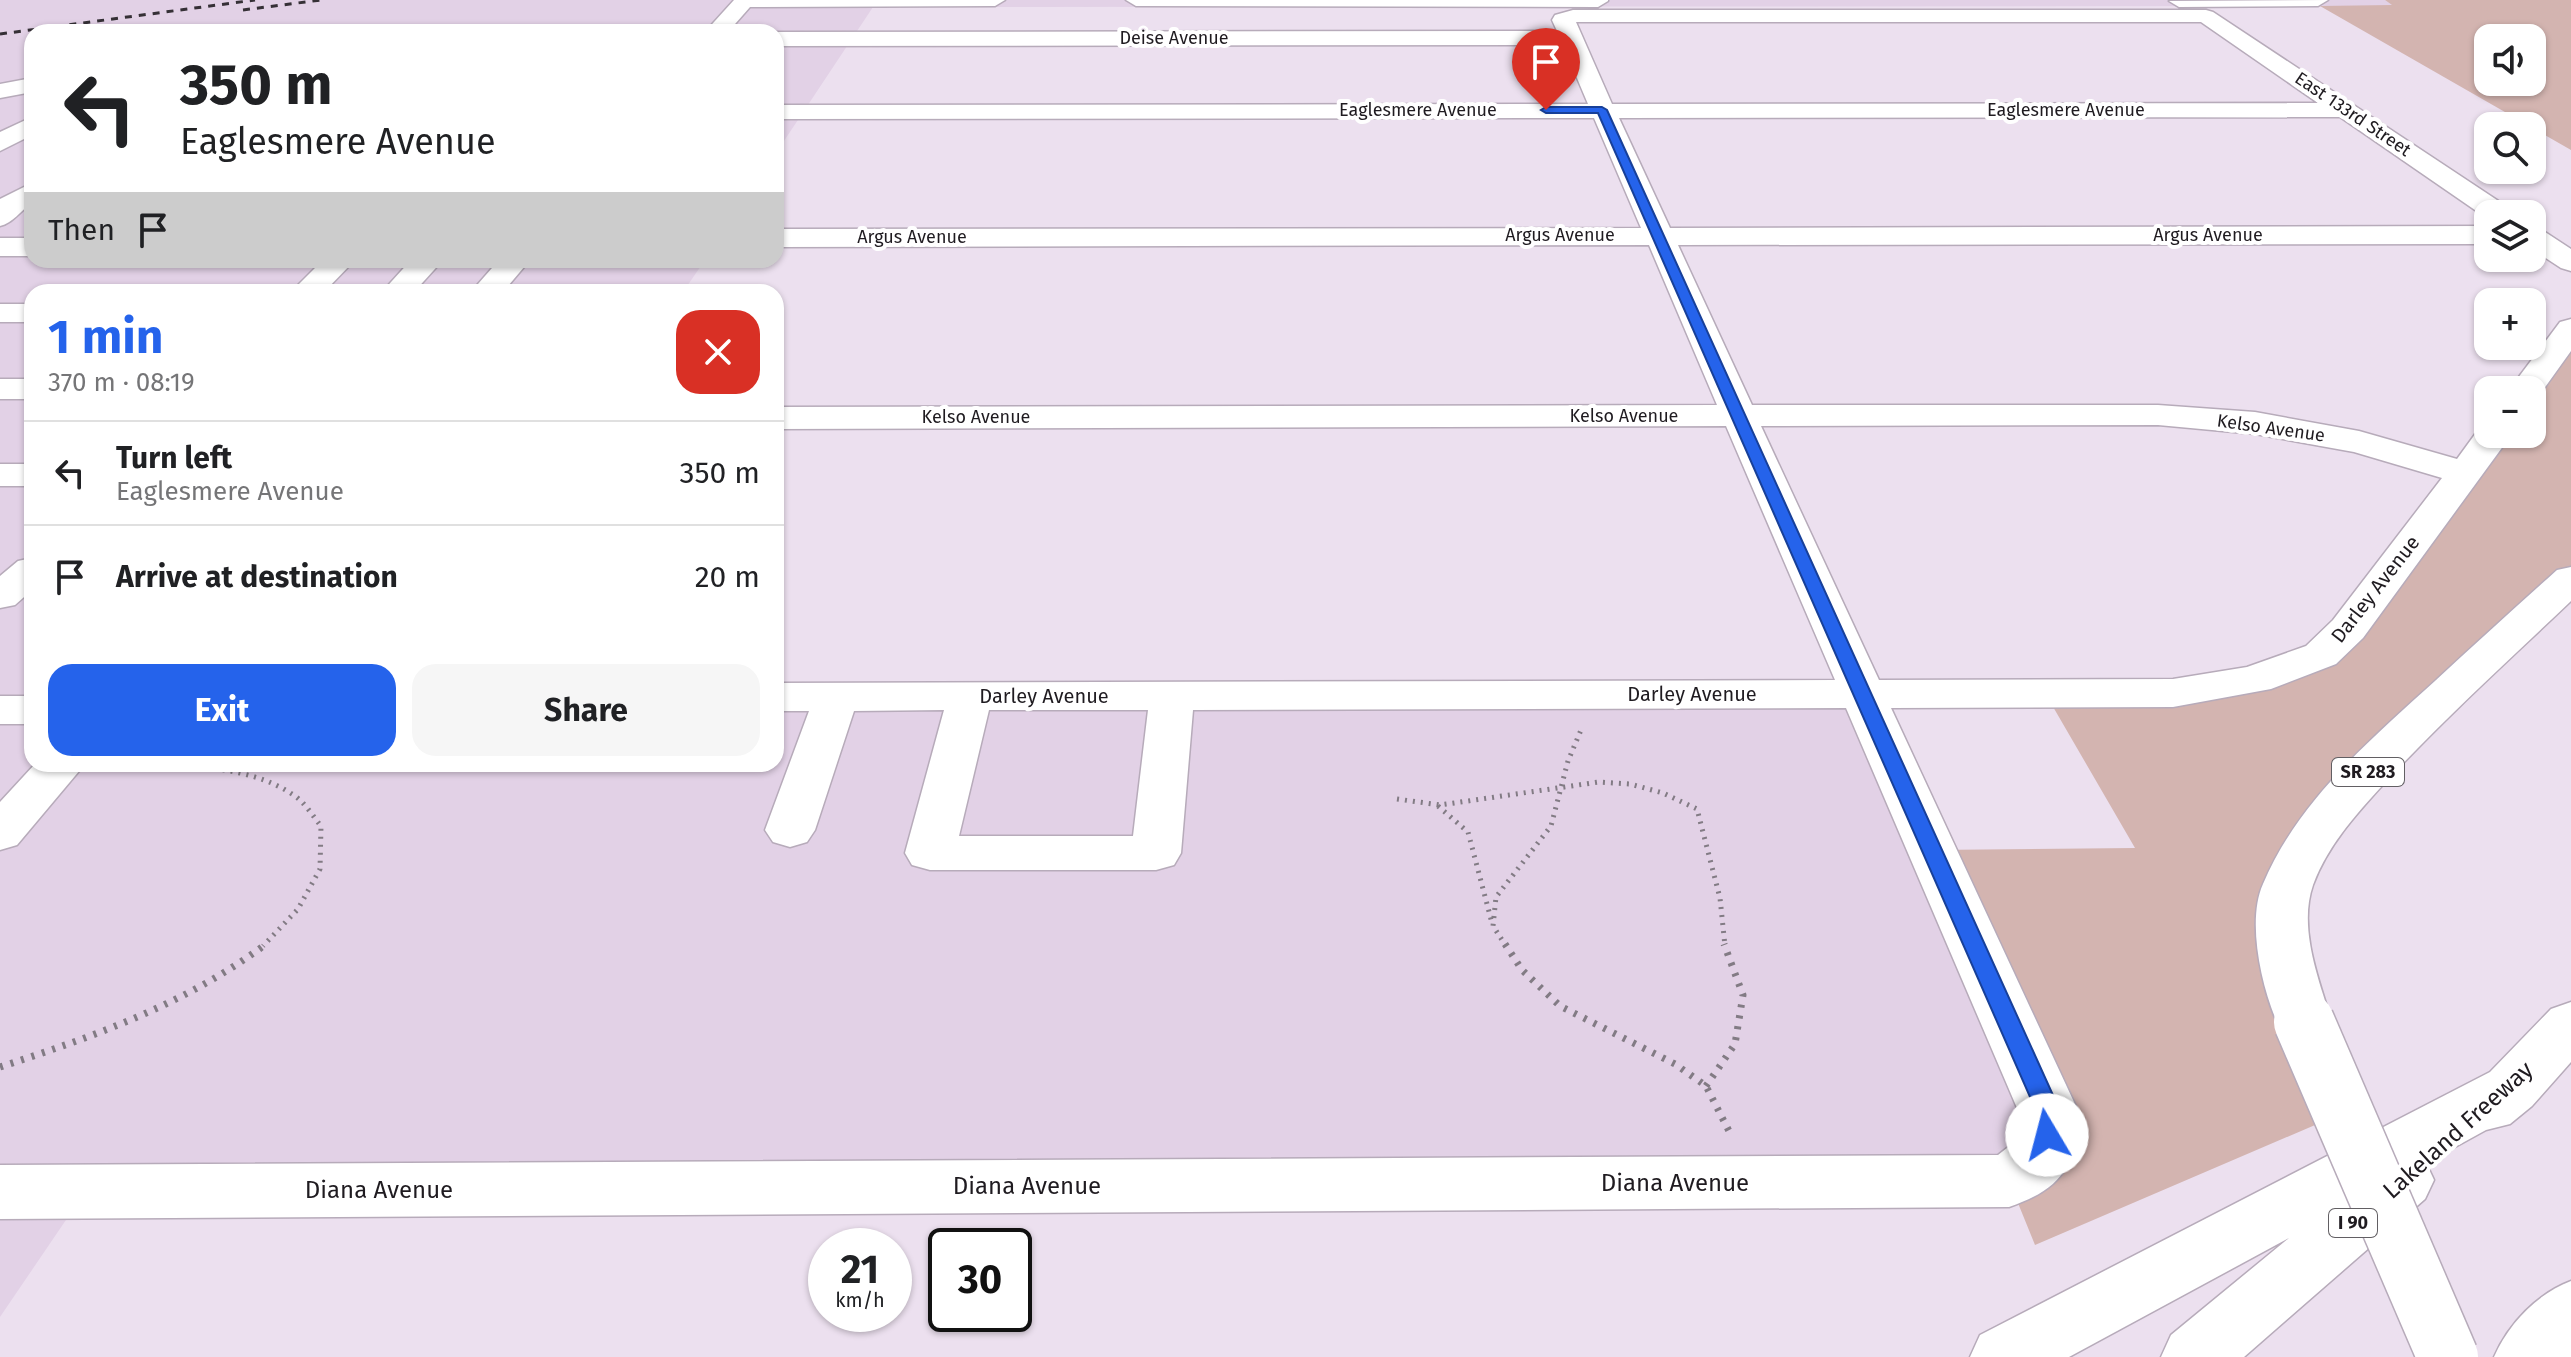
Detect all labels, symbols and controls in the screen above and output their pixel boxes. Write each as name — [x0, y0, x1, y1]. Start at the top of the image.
map controls — [2474, 24, 2546, 448]
button: sound — [2474, 24, 2546, 96]
street label: Deise Avenue — [1119, 27, 1229, 49]
pin — [1512, 28, 1580, 110]
icon: arrive — [1524, 40, 1568, 84]
text: 350 m — [180, 52, 333, 119]
icon: left — [48, 56, 152, 160]
street label: East 133rd Street — [2291, 67, 2416, 161]
street label: Eaglesmere Avenue — [1339, 99, 1497, 121]
street label: Eaglesmere Avenue — [1987, 99, 2145, 121]
button: search — [2474, 112, 2546, 184]
text: Eaglesmere Avenue — [180, 120, 496, 164]
button: layers — [2474, 200, 2546, 272]
icon: arrive — [131, 208, 175, 252]
text: Then — [48, 212, 115, 248]
street label: Argus Avenue — [1505, 224, 1615, 246]
street label: Argus Avenue — [2153, 224, 2263, 246]
street label: Argus Avenue — [857, 226, 967, 248]
button: + — [2474, 288, 2546, 360]
text: 1 min — [48, 308, 163, 366]
button: close — [676, 310, 760, 394]
text: 370 m · 08:19 — [48, 367, 195, 398]
button: − — [2474, 376, 2546, 448]
street label: Kelso Avenue — [1570, 405, 1678, 427]
street label: Kelso Avenue — [922, 406, 1030, 428]
street label: Kelso Avenue — [2216, 410, 2326, 446]
text: Turn left — [116, 440, 232, 476]
icon: left — [48, 451, 92, 495]
text: 350 m — [680, 455, 760, 491]
text: Eaglesmere Avenue — [116, 476, 344, 507]
street label: Darley Avenue — [2326, 531, 2424, 647]
icon: arrive — [48, 555, 92, 599]
text: Arrive at destination — [116, 559, 398, 595]
text: 20 m — [695, 559, 760, 595]
button: Exit — [48, 664, 396, 756]
button: Share — [412, 664, 760, 756]
street label: Darley Avenue — [1627, 682, 1757, 706]
street label: Darley Avenue — [979, 684, 1109, 708]
road number: SR 283 — [2332, 758, 2404, 786]
street label: Lakeland Freeway — [2377, 1055, 2539, 1205]
position arrow — [2005, 1093, 2089, 1177]
street label: Diana Avenue — [1601, 1169, 1749, 1197]
street label: Diana Avenue — [953, 1172, 1101, 1200]
street label: Diana Avenue — [305, 1176, 453, 1204]
road number: I 90 — [2329, 1209, 2377, 1237]
speed limit sign: 30 — [928, 1228, 1032, 1332]
text: 21 — [841, 1246, 879, 1294]
text: km/h — [835, 1288, 885, 1312]

